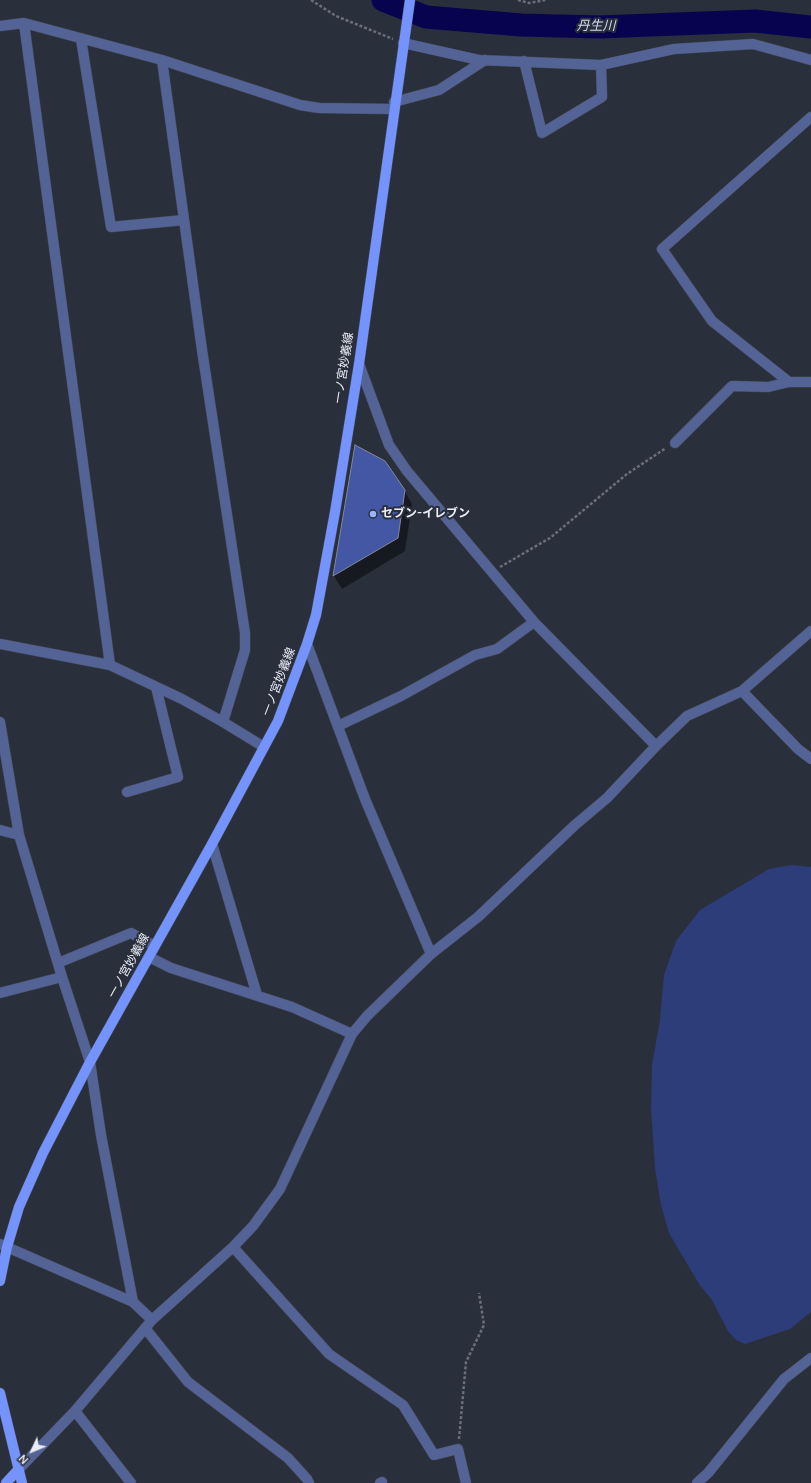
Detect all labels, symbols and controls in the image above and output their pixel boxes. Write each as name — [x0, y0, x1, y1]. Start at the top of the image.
water label: 丹生川 — [577, 18, 615, 34]
street label: 一ノ宮妙義線 — [331, 331, 357, 405]
place label: セブン-イレブン — [381, 507, 470, 521]
marker: セブン-イレブン — [368, 509, 378, 519]
street label: 一ノ宮妙義線 — [259, 646, 299, 718]
street label: 一ノ宮妙義線 — [105, 931, 153, 1001]
north arrow — [12, 1431, 52, 1471]
text: N — [15, 1452, 31, 1468]

